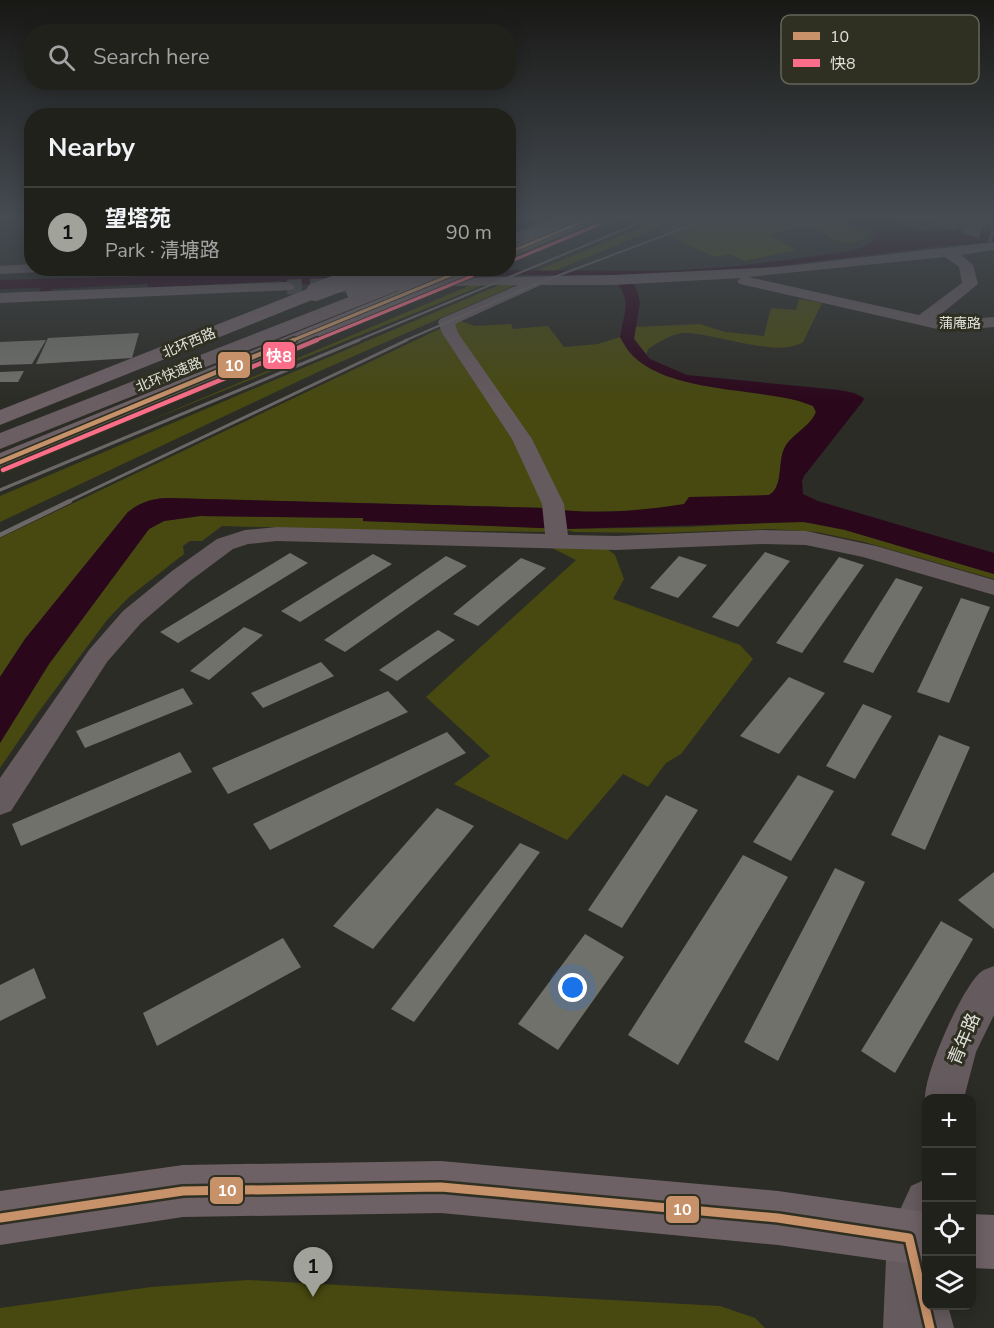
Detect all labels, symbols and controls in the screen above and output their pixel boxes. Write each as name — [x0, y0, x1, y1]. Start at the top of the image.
legend — [781, 15, 979, 84]
search box — [24, 24, 516, 90]
text: 10 — [830, 26, 849, 48]
icon: search — [45, 41, 78, 74]
text: Search here — [93, 42, 210, 72]
text: 快8 — [830, 53, 856, 75]
text: Nearby — [48, 130, 135, 165]
text: 望塔苑 — [105, 204, 171, 234]
text: 1 — [62, 219, 74, 246]
text: 90 m — [446, 219, 492, 246]
text: Park · 清塘路 — [105, 237, 220, 264]
street label: 蒲庵路 — [939, 314, 981, 333]
street label: 北环西路 — [160, 323, 218, 363]
line badge: 快8 — [262, 341, 296, 370]
text: 快8 — [266, 346, 292, 368]
line badge: 10 — [217, 351, 251, 379]
street label: 北环快速路 — [133, 353, 205, 397]
text: 10 — [224, 355, 244, 377]
your location — [558, 973, 587, 1002]
street label: 青年路 — [942, 1009, 986, 1069]
map controls — [922, 1094, 976, 1310]
button: + — [922, 1094, 976, 1148]
button: − — [922, 1148, 976, 1202]
line badge: 10 — [209, 1176, 244, 1205]
text: 10 — [217, 1180, 237, 1202]
line badge: 10 — [665, 1195, 700, 1224]
text: 10 — [672, 1199, 692, 1221]
button: locate — [922, 1202, 976, 1256]
pin: 1 — [294, 1248, 332, 1297]
button: layers — [922, 1256, 976, 1310]

